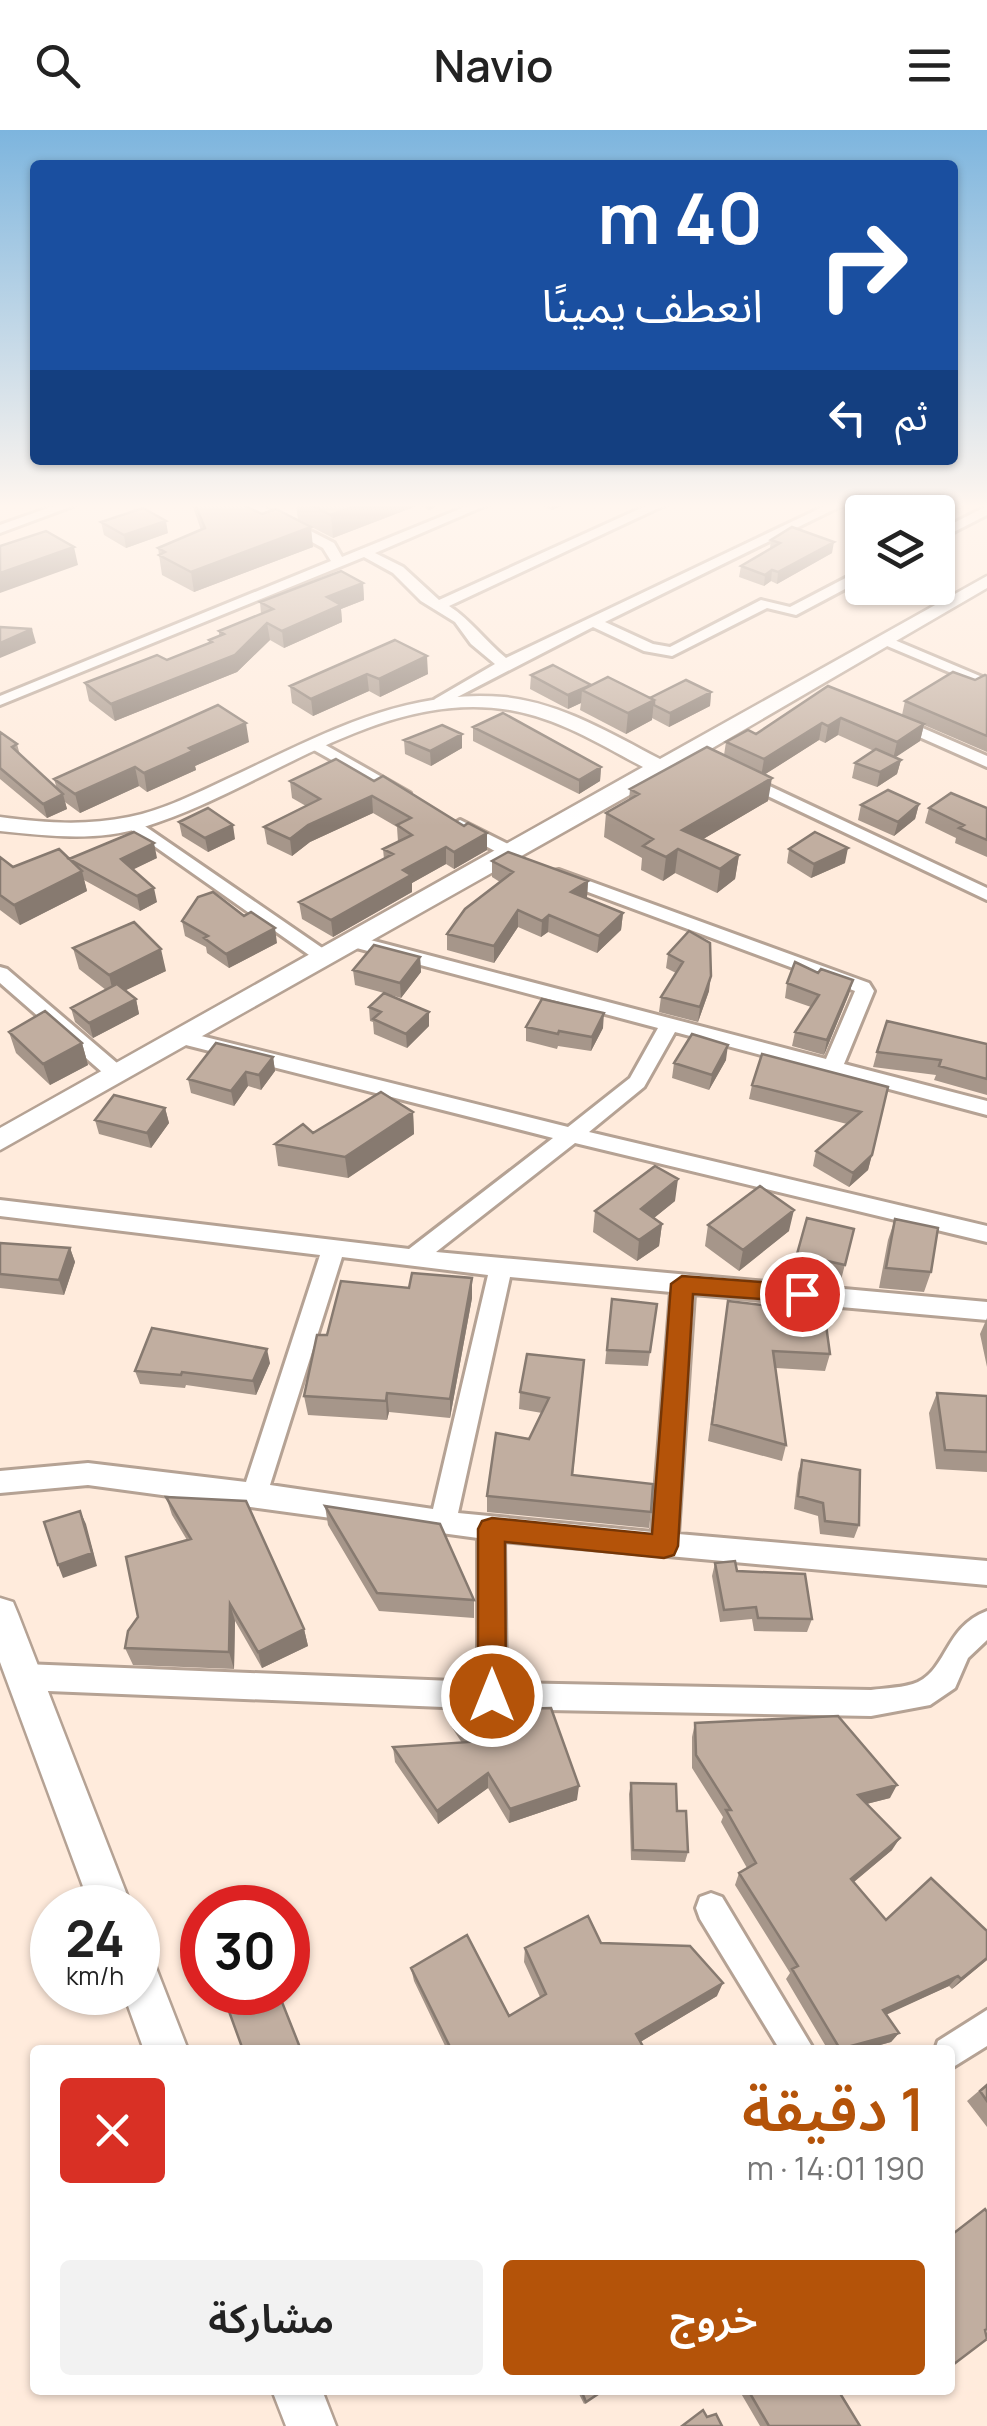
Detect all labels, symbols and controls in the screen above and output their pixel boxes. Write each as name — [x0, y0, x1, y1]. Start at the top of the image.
text: Navio — [433, 34, 554, 96]
icon: search — [30, 38, 85, 93]
icon: menu — [902, 38, 957, 93]
text: 40 m — [597, 169, 763, 265]
icon: right — [798, 200, 928, 330]
text: انعطف يمينًا — [542, 274, 763, 336]
text: ثم — [895, 389, 928, 441]
icon: left — [820, 390, 875, 445]
map controls — [845, 495, 955, 605]
button: layers — [845, 495, 955, 605]
pin — [760, 1252, 845, 1337]
icon: arrive — [775, 1267, 830, 1322]
position arrow — [440, 1644, 544, 1748]
speed limit sign: 30 — [180, 1885, 310, 2015]
text: 24 — [65, 1904, 125, 1972]
text: km/h — [66, 1958, 124, 1993]
text: 1 دقيقة — [742, 2067, 925, 2149]
button: close — [60, 2078, 165, 2183]
text: 190 m · 14:01 — [747, 2146, 925, 2190]
button: مشاركة — [60, 2260, 483, 2375]
button: خروج — [503, 2260, 925, 2375]

